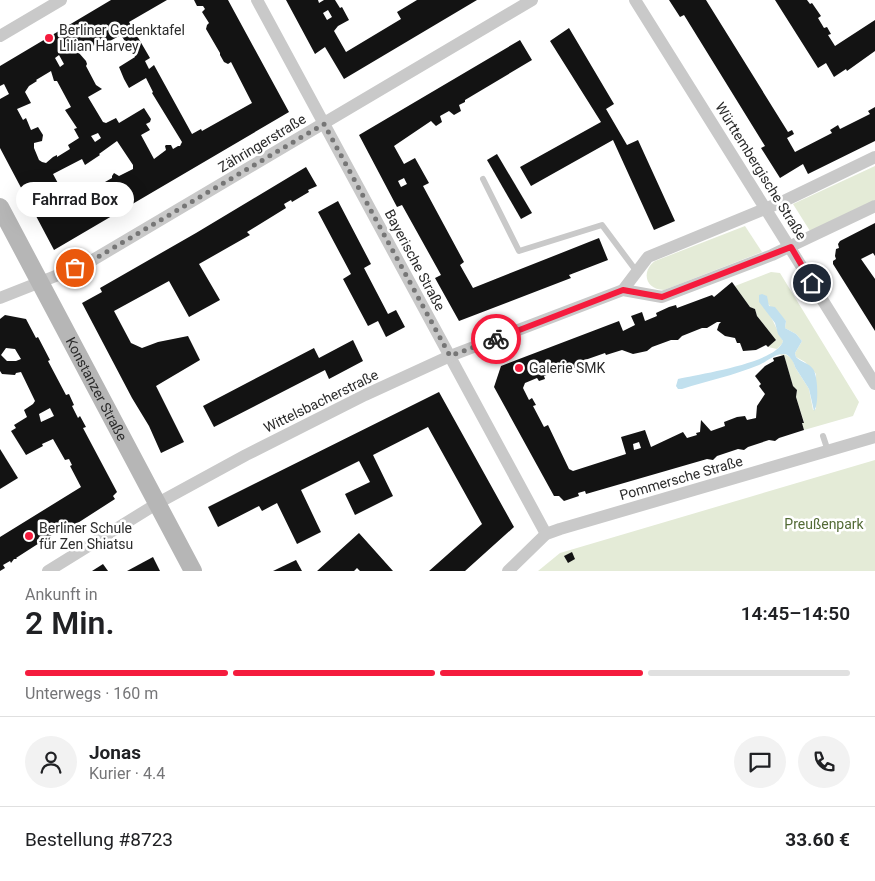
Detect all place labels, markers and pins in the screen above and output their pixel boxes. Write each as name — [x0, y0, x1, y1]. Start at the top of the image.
place label: Berliner Gedenktafel Lilian Harvey — [59, 22, 185, 54]
marker: Berliner Gedenktafel Lilian Harvey — [43, 32, 55, 44]
callout: Fahrrad Box — [16, 183, 134, 218]
pin — [54, 247, 96, 289]
pin — [791, 262, 833, 304]
place label: Galerie SMK — [529, 360, 606, 376]
marker: Galerie SMK — [513, 362, 525, 374]
place label: Berliner Schule für Zen Shiatsu — [39, 520, 133, 552]
marker: Berliner Schule für Zen Shiatsu — [23, 530, 35, 542]

